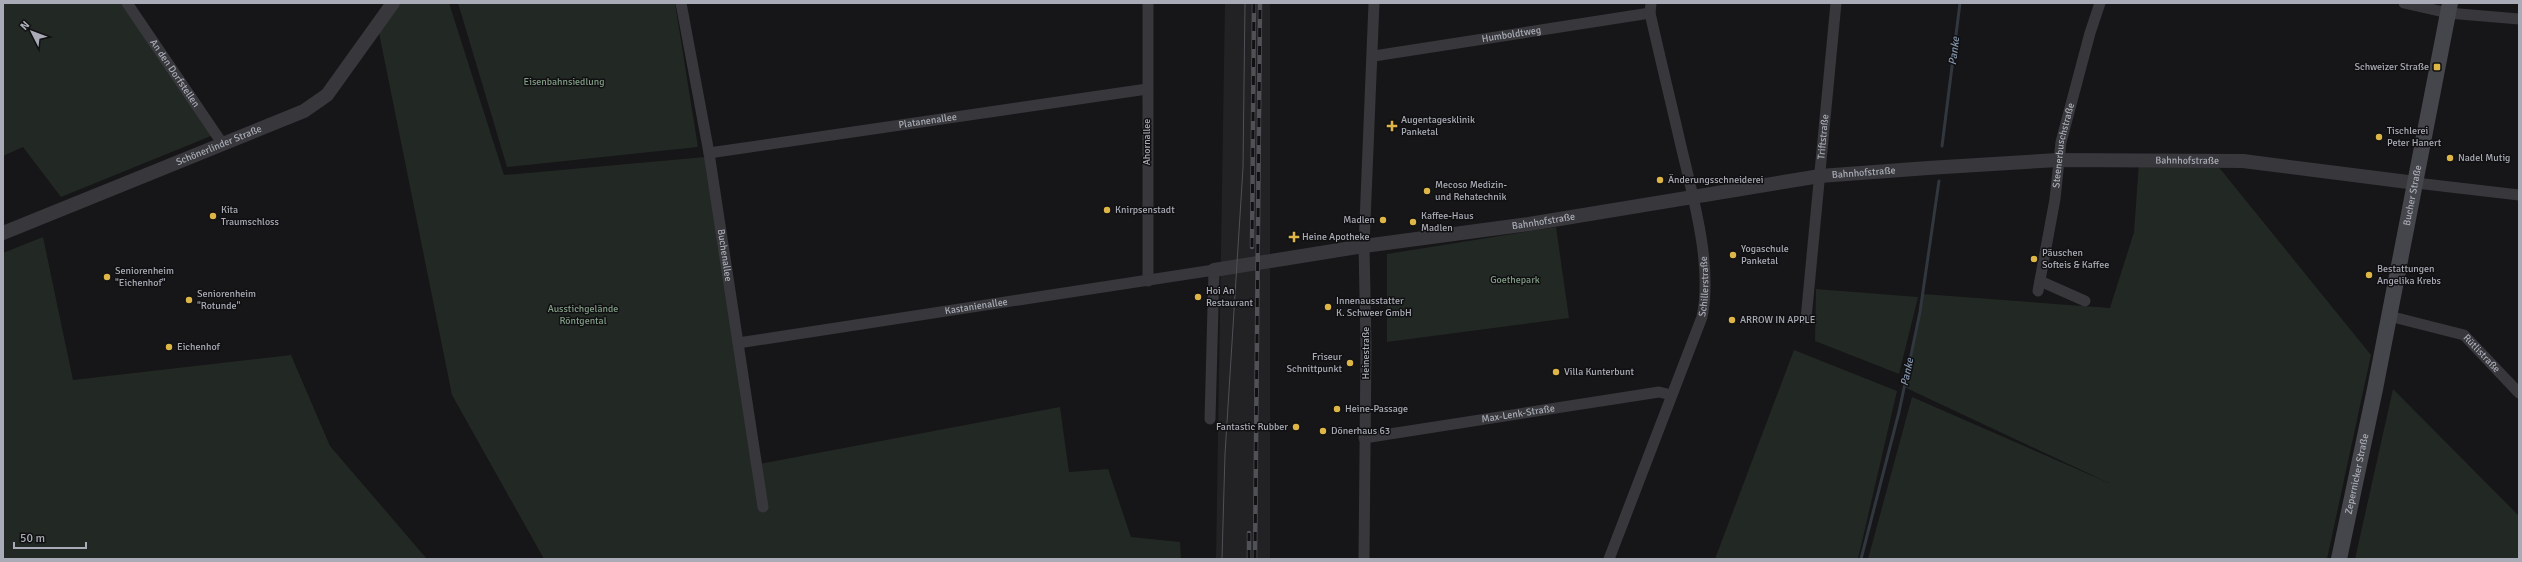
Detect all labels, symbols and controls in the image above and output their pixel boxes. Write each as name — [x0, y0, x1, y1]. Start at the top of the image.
north arrow — [12, 12, 52, 52]
text: N — [18, 18, 32, 33]
street label: Humboldtweg — [1481, 24, 1542, 45]
water label: Panke — [1946, 36, 1962, 66]
street label: An den Dorfstellen — [147, 37, 202, 110]
place label: Schweizer Straße — [2354, 61, 2429, 73]
marker: Schweizer Straße — [2432, 62, 2442, 72]
park label: Eisenbahnsiedlung — [524, 76, 604, 88]
street label: Steenerbuschstraße — [2050, 101, 2077, 188]
street label: Platanenallee — [898, 111, 958, 131]
place label: Augentagesklinik Panketal — [1401, 114, 1475, 138]
street label: Triftstraße — [1815, 114, 1831, 160]
street label: Ahornallee — [1141, 119, 1153, 165]
marker: Augentagesklinik Panketal — [1386, 120, 1398, 132]
street label: Schönerlinder Straße — [174, 123, 264, 168]
place label: Tischlerei Peter Hanert — [2387, 125, 2442, 149]
marker: Tischlerei Peter Hanert — [2374, 132, 2384, 142]
place label: Nadel Mutig — [2458, 152, 2510, 164]
marker: Nadel Mutig — [2445, 153, 2455, 163]
street label: Bahnhofstraße — [2155, 155, 2219, 167]
street label: Bahnhofstraße — [1831, 164, 1896, 181]
street label: Bucher Straße — [2401, 164, 2424, 227]
place label: Änderungsschneiderei — [1668, 174, 1763, 186]
marker: Änderungsschneiderei — [1655, 175, 1665, 185]
place label: Mecoso Medizin- und Rehatechnik — [1435, 179, 1507, 203]
marker: Mecoso Medizin- und Rehatechnik — [1422, 186, 1432, 196]
place label: Kita Traumschloss — [221, 204, 279, 228]
place label: Knirpsenstadt — [1115, 204, 1175, 216]
marker: Knirpsenstadt — [1102, 205, 1112, 215]
place label: Kaffee-Haus Madlen — [1421, 210, 1474, 234]
street label: Bahnhofstraße — [1511, 210, 1576, 232]
marker: Kita Traumschloss — [208, 211, 218, 221]
place label: Madlen — [1343, 214, 1375, 226]
marker: Madlen — [1378, 215, 1388, 225]
marker: Kaffee-Haus Madlen — [1408, 217, 1418, 227]
street label: Buchenallee — [715, 228, 735, 282]
place label: Heine Apotheke — [1302, 231, 1369, 243]
marker: Heine Apotheke — [1289, 232, 1299, 242]
place label: Yogaschule Panketal — [1741, 243, 1789, 267]
place label: Päuschen Softeis & Kaffee — [2042, 247, 2109, 271]
marker: Yogaschule Panketal — [1728, 250, 1738, 260]
marker: Päuschen Softeis & Kaffee — [2029, 254, 2039, 264]
street label: Schillerstraße — [1696, 256, 1711, 318]
place label: Bestattungen Angelika Krebs — [2377, 263, 2441, 287]
place label: Seniorenheim "Eichenhof" — [115, 265, 174, 289]
marker: Bestattungen Angelika Krebs — [2364, 270, 2374, 280]
marker: Seniorenheim "Eichenhof" — [102, 272, 112, 282]
park label: Goethepark — [1490, 274, 1540, 286]
place label: Hoi An Restaurant — [1206, 285, 1253, 309]
place label: Seniorenheim "Rotunde" — [197, 288, 256, 312]
marker: Hoi An Restaurant — [1193, 292, 1203, 302]
marker: Seniorenheim "Rotunde" — [184, 295, 194, 305]
place label: Innenausstatter K. Schweer GmbH — [1336, 295, 1412, 319]
street label: Kastanienallee — [944, 296, 1009, 317]
marker: Innenausstatter K. Schweer GmbH — [1323, 302, 1333, 312]
park label: Ausstichgelände Röntgental — [548, 303, 618, 327]
place label: ARROW IN APPLE — [1740, 314, 1816, 326]
marker: ARROW IN APPLE — [1727, 315, 1737, 325]
street label: Heinestraße — [1360, 327, 1372, 379]
street label: Rütlistraße — [2461, 332, 2503, 375]
place label: Eichenhof — [177, 341, 221, 353]
marker: Eichenhof — [164, 342, 174, 352]
place label: Friseur Schnittpunkt — [1286, 351, 1342, 375]
water label: Panke — [1898, 356, 1916, 387]
marker: Friseur Schnittpunkt — [1345, 358, 1355, 368]
place label: Villa Kunterbunt — [1564, 366, 1635, 378]
marker: Villa Kunterbunt — [1551, 367, 1561, 377]
street label: Max-Lenk-Straße — [1481, 402, 1556, 426]
place label: Heine-Passage — [1345, 403, 1408, 415]
marker: Heine-Passage — [1332, 404, 1342, 414]
place label: Fantastic Rubber — [1216, 421, 1288, 433]
marker: Fantastic Rubber — [1291, 422, 1301, 432]
place label: Dönerhaus 63 — [1331, 425, 1390, 437]
marker: Dönerhaus 63 — [1318, 426, 1328, 436]
street label: Zepernicker Straße — [2343, 432, 2371, 515]
scale bar — [14, 524, 86, 550]
text: 50 m — [20, 531, 45, 546]

